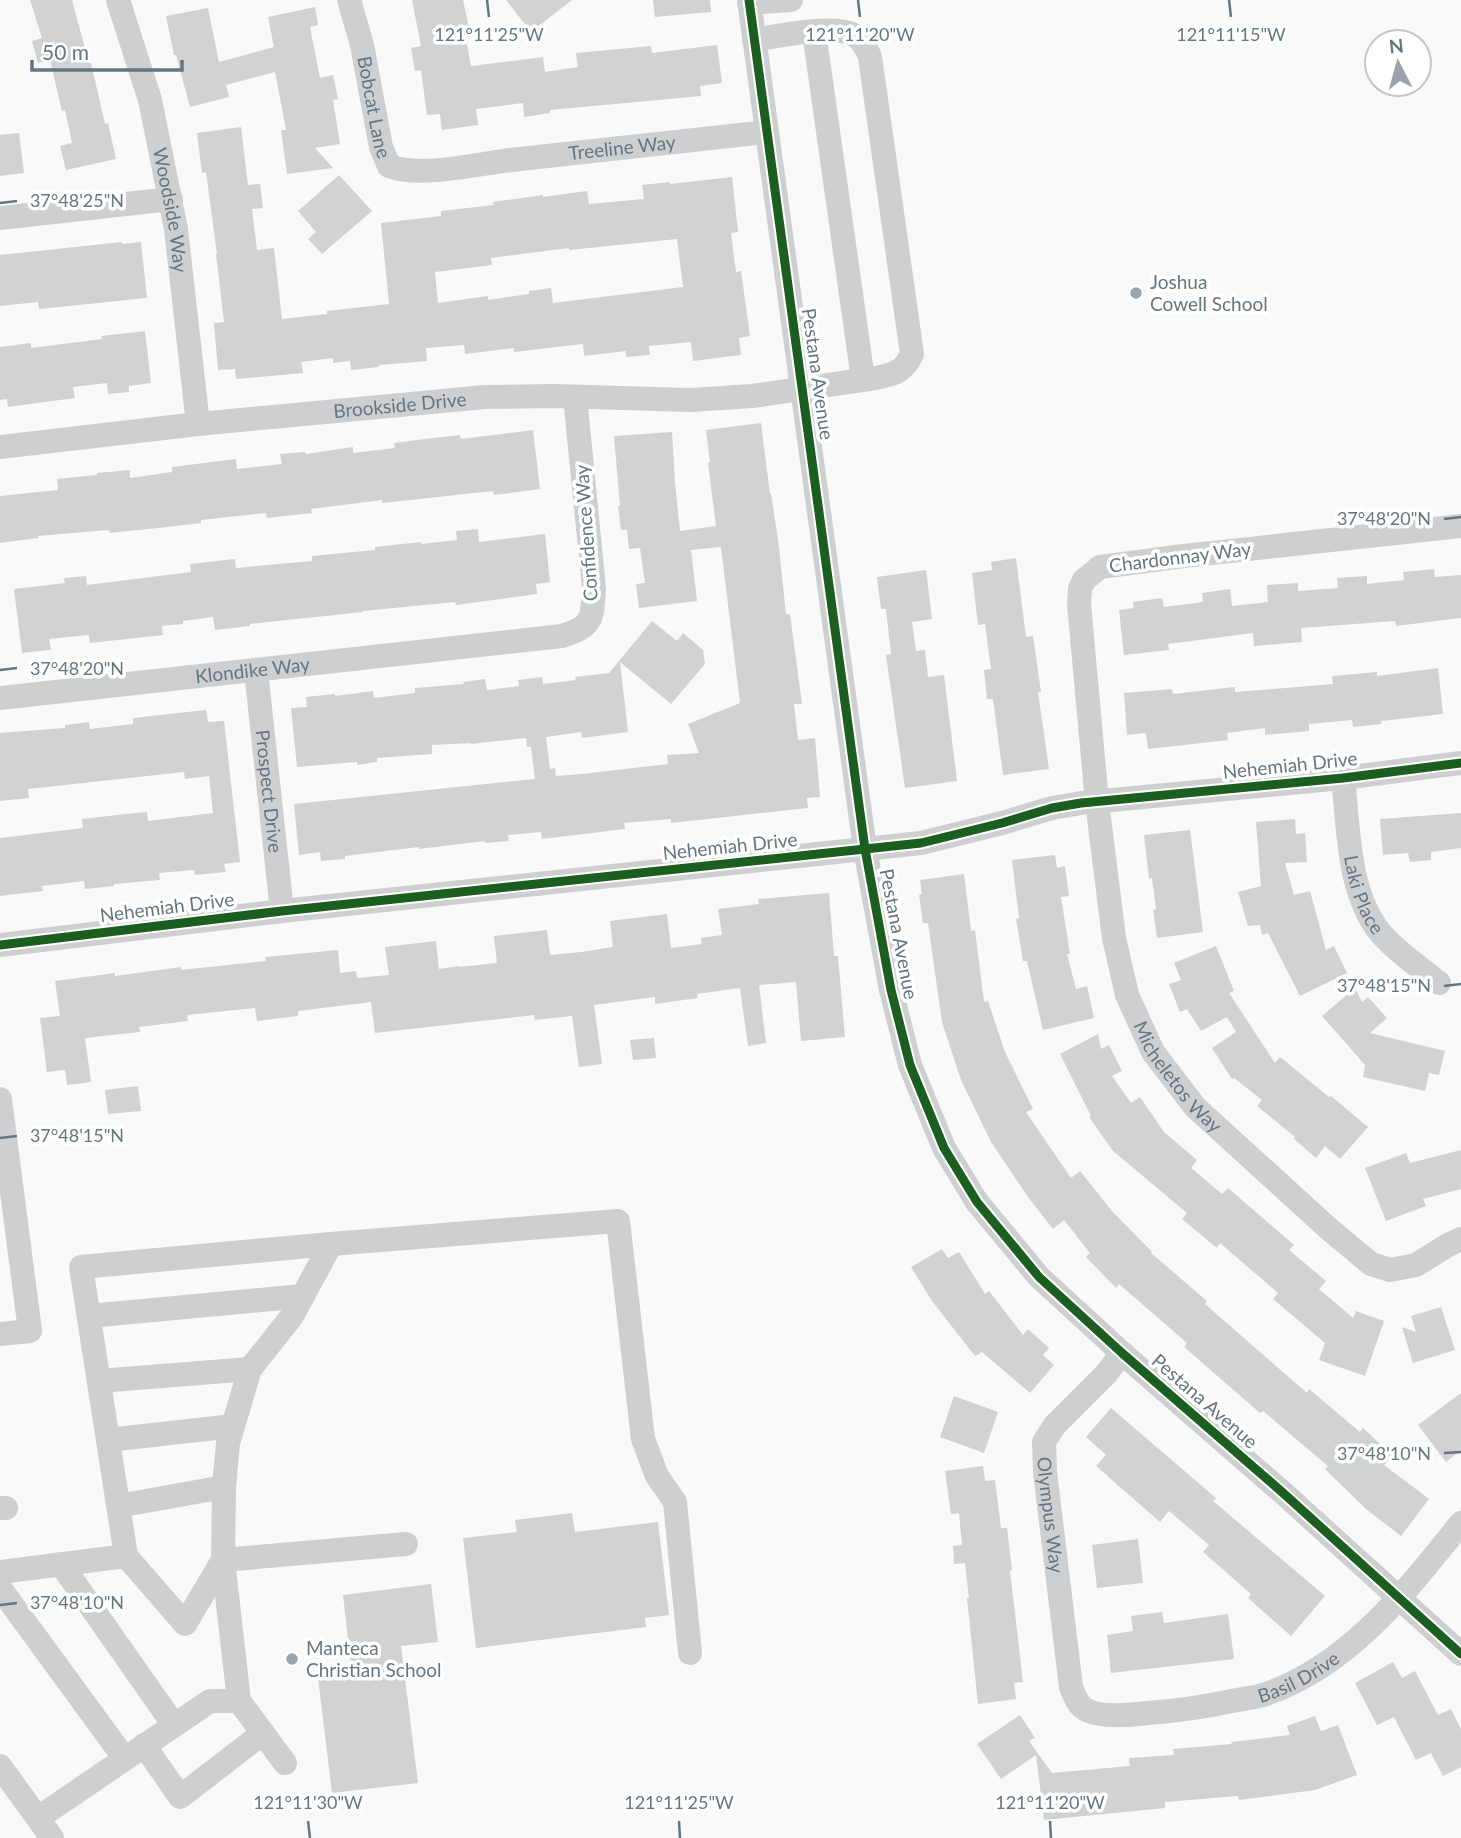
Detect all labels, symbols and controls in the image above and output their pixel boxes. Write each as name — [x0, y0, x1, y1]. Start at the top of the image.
text: 121°11'25"W — [434, 23, 544, 45]
text: 121°11'20"W — [805, 23, 915, 45]
text: 121°11'15"W — [1176, 23, 1286, 45]
scale bar — [32, 28, 182, 72]
north arrow — [1363, 28, 1433, 98]
text: N — [1388, 33, 1405, 58]
text: 50 m — [42, 39, 89, 64]
street label: Bobcat Lane — [353, 54, 396, 162]
street label: Treeline Way — [567, 130, 677, 164]
street label: Woodside Way — [149, 145, 193, 274]
text: 37°48'25"N — [30, 189, 124, 211]
place label: Joshua Cowell School — [1150, 270, 1268, 315]
marker: Joshua Cowell School — [1128, 285, 1144, 301]
street label: Pestana Avenue — [798, 307, 839, 441]
street label: Brookside Drive — [332, 387, 467, 422]
street label: Confidence Way — [569, 464, 602, 602]
text: 37°48'20"N — [1337, 507, 1431, 529]
street label: Chardonnay Way — [1108, 536, 1252, 577]
street label: Klondike Way — [194, 652, 311, 687]
text: 37°48'20"N — [30, 657, 124, 679]
street label: Prospect Drive — [251, 729, 288, 854]
street label: Nehemiah Drive — [1221, 746, 1358, 783]
street label: Nehemiah Drive — [661, 827, 798, 864]
street label: Laki Place — [1340, 853, 1389, 938]
street label: Pestana Avenue — [876, 867, 923, 1001]
street label: Nehemiah Drive — [98, 887, 235, 926]
text: 37°48'15"N — [1337, 974, 1431, 996]
street label: Micheletos Way — [1129, 1017, 1227, 1137]
text: 37°48'15"N — [30, 1124, 124, 1146]
street label: Pestana Avenue — [1148, 1348, 1263, 1453]
text: 37°48'10"N — [1337, 1442, 1431, 1464]
street label: Olympus Way — [1034, 1456, 1069, 1574]
text: 37°48'10"N — [30, 1591, 124, 1613]
place label: Manteca Christian School — [306, 1636, 442, 1681]
street label: Basil Drive — [1254, 1646, 1343, 1707]
marker: Manteca Christian School — [284, 1651, 300, 1667]
text: 121°11'30"W — [253, 1791, 363, 1813]
text: 121°11'25"W — [624, 1791, 734, 1813]
text: 121°11'20"W — [995, 1791, 1105, 1813]

